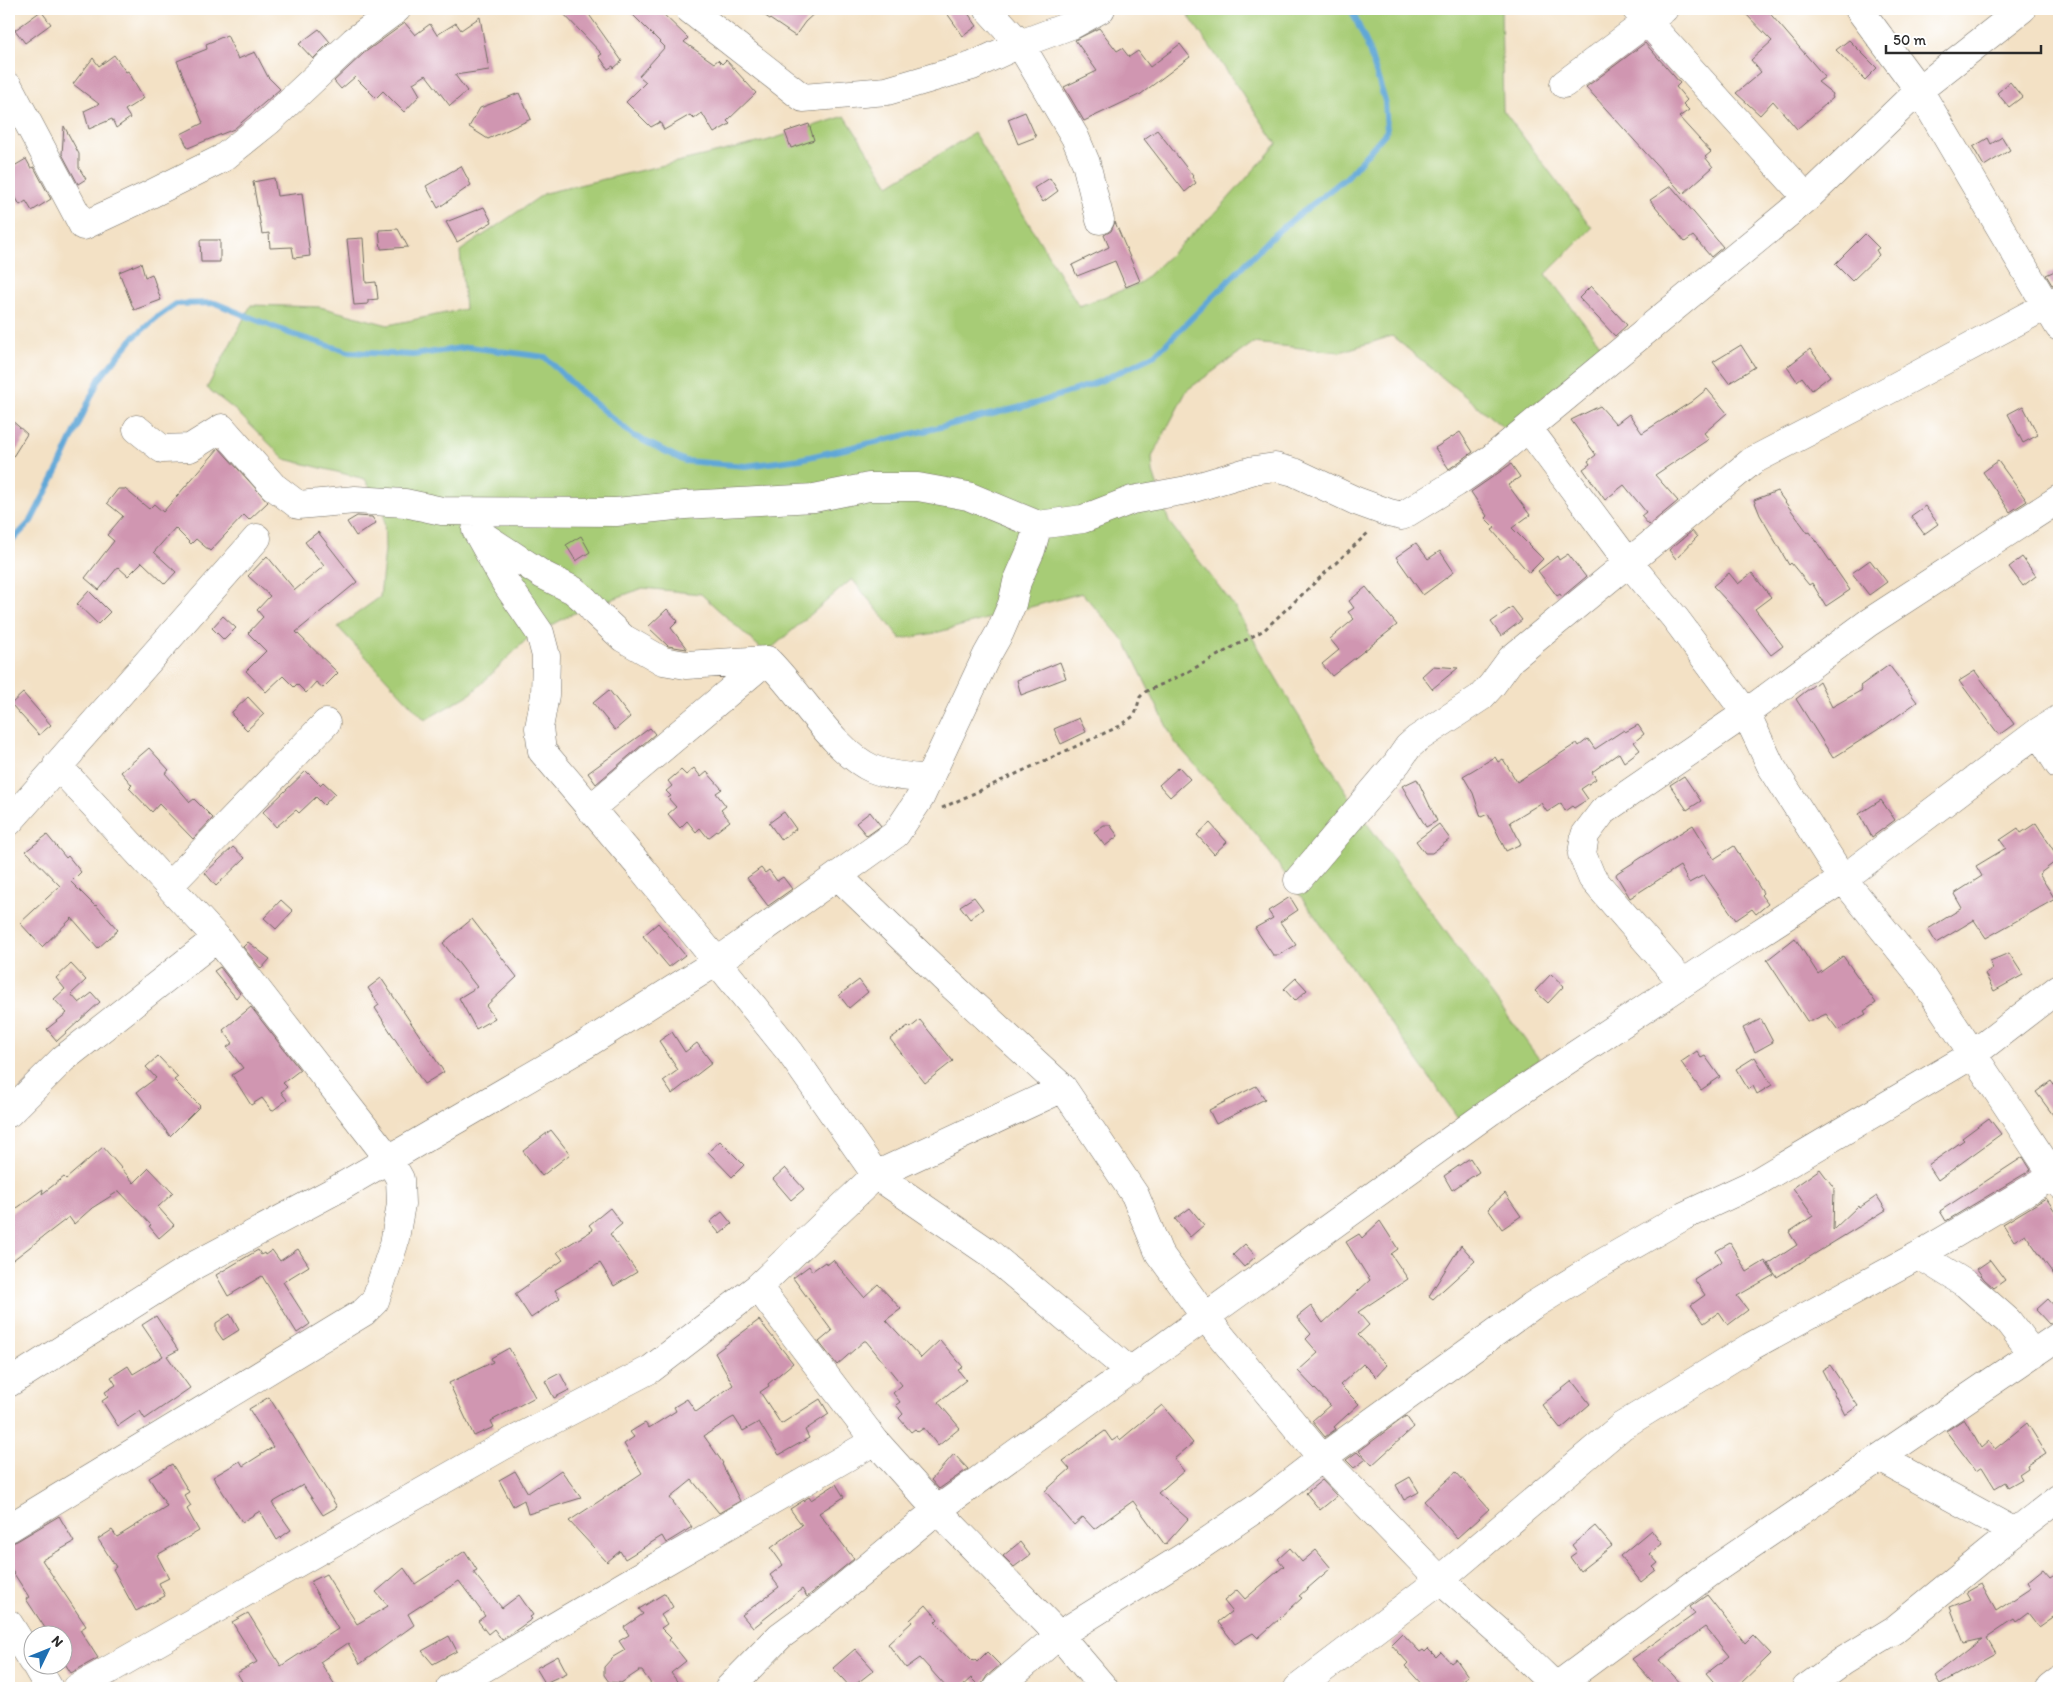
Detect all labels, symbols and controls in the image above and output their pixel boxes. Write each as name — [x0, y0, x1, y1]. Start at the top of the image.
scale bar — [1886, 22, 2040, 54]
text: 50 m — [1893, 31, 1926, 49]
north arrow — [22, 1624, 72, 1674]
text: N — [48, 1632, 67, 1651]

